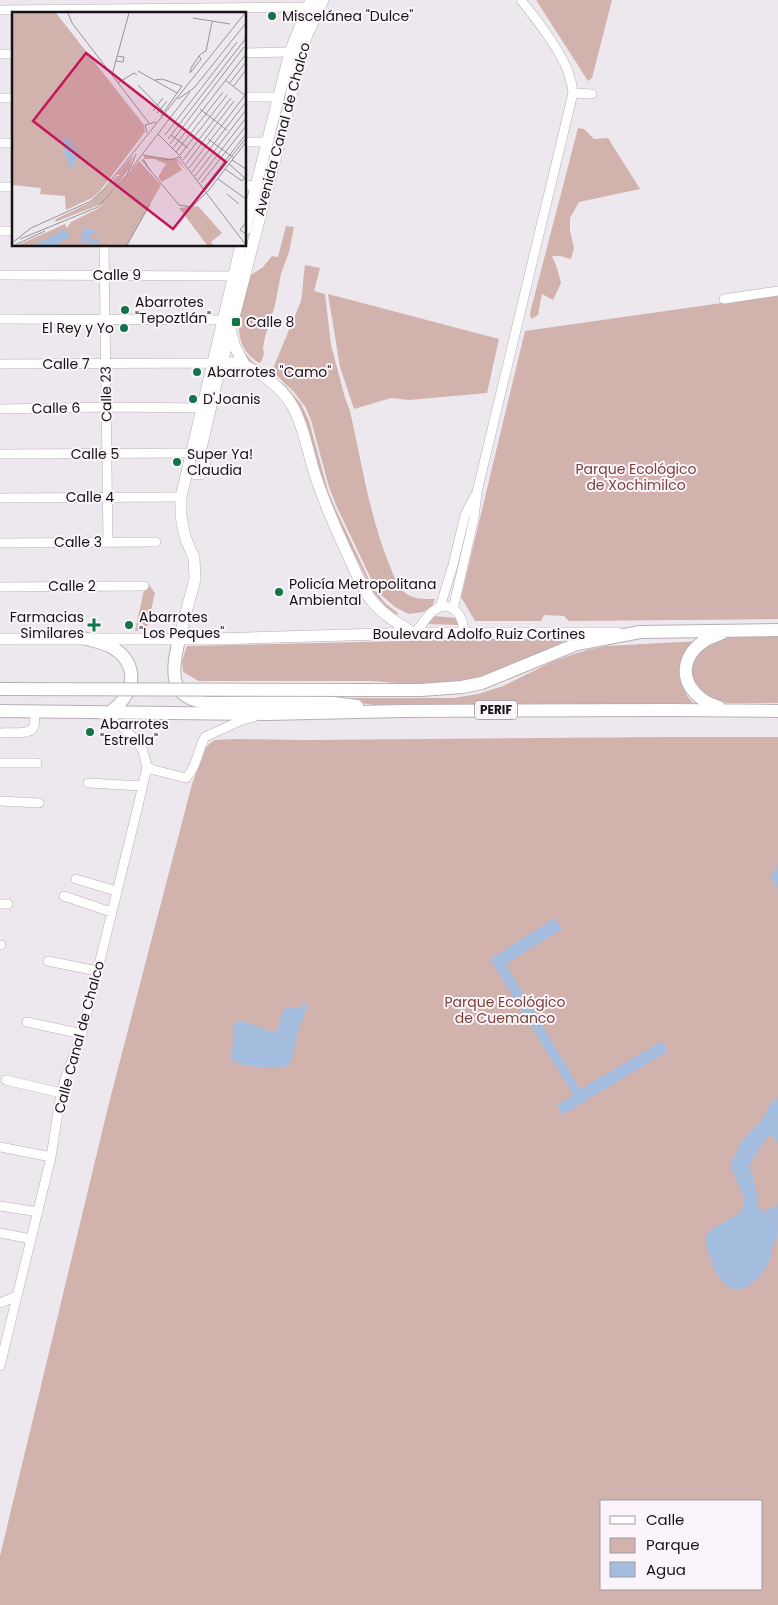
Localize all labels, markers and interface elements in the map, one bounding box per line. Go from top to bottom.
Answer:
place label: Miscelánea "Dulce" [282,6,413,26]
marker: Miscelánea "Dulce" [266,10,278,22]
inset map [12,12,246,246]
street label: Avenida Canal de Chalco [249,40,315,218]
street label: Calle 9 [93,265,141,285]
place label: Abarrotes "Tepoztlán" [135,292,211,328]
marker: Abarrotes "Tepoztlán" [119,304,131,316]
place label: Calle 8 [246,312,295,332]
marker: Calle 8 [230,316,242,328]
place label: El Rey y Yo [42,318,114,338]
marker: El Rey y Yo [118,322,130,334]
street label: Calle 7 [42,354,90,374]
place label: Abarrotes "Camo" [207,362,331,382]
street label: Calle 23 [96,366,116,422]
marker: Abarrotes "Camo" [191,366,203,378]
place label: D'Joanis [203,389,261,409]
marker: D'Joanis [187,393,199,405]
street label: Calle 6 [32,398,81,418]
street label: Calle 5 [71,444,119,464]
place label: Super Ya! Claudia [187,444,253,480]
marker: Super Ya! Claudia [171,456,183,468]
park label: Parque Ecológico de Xochimilco [575,459,697,495]
street label: Calle 4 [66,487,114,507]
street label: Calle 3 [54,532,102,552]
place label: Policía Metropolitana Ambiental [289,574,436,610]
street label: Calle 2 [48,576,96,596]
marker: Policía Metropolitana Ambiental [273,586,285,598]
place label: Farmacias Similares [10,607,84,643]
place label: Abarrotes "Los Peques" [139,607,224,643]
marker: Farmacias Similares [88,619,100,631]
marker: Abarrotes "Los Peques" [123,619,135,631]
street label: Boulevard Adolfo Ruiz Cortines [373,624,585,644]
road number: PERIF [475,700,517,720]
place label: Abarrotes "Estrella" [100,714,169,750]
marker: Abarrotes "Estrella" [84,726,96,738]
street label: Calle Canal de Chalco [49,958,109,1116]
park label: Parque Ecológico de Cuemanco [444,992,566,1028]
legend [600,1500,763,1590]
text: Calle [646,1509,684,1530]
text: Parque [646,1534,699,1555]
text: Agua [646,1559,686,1580]

